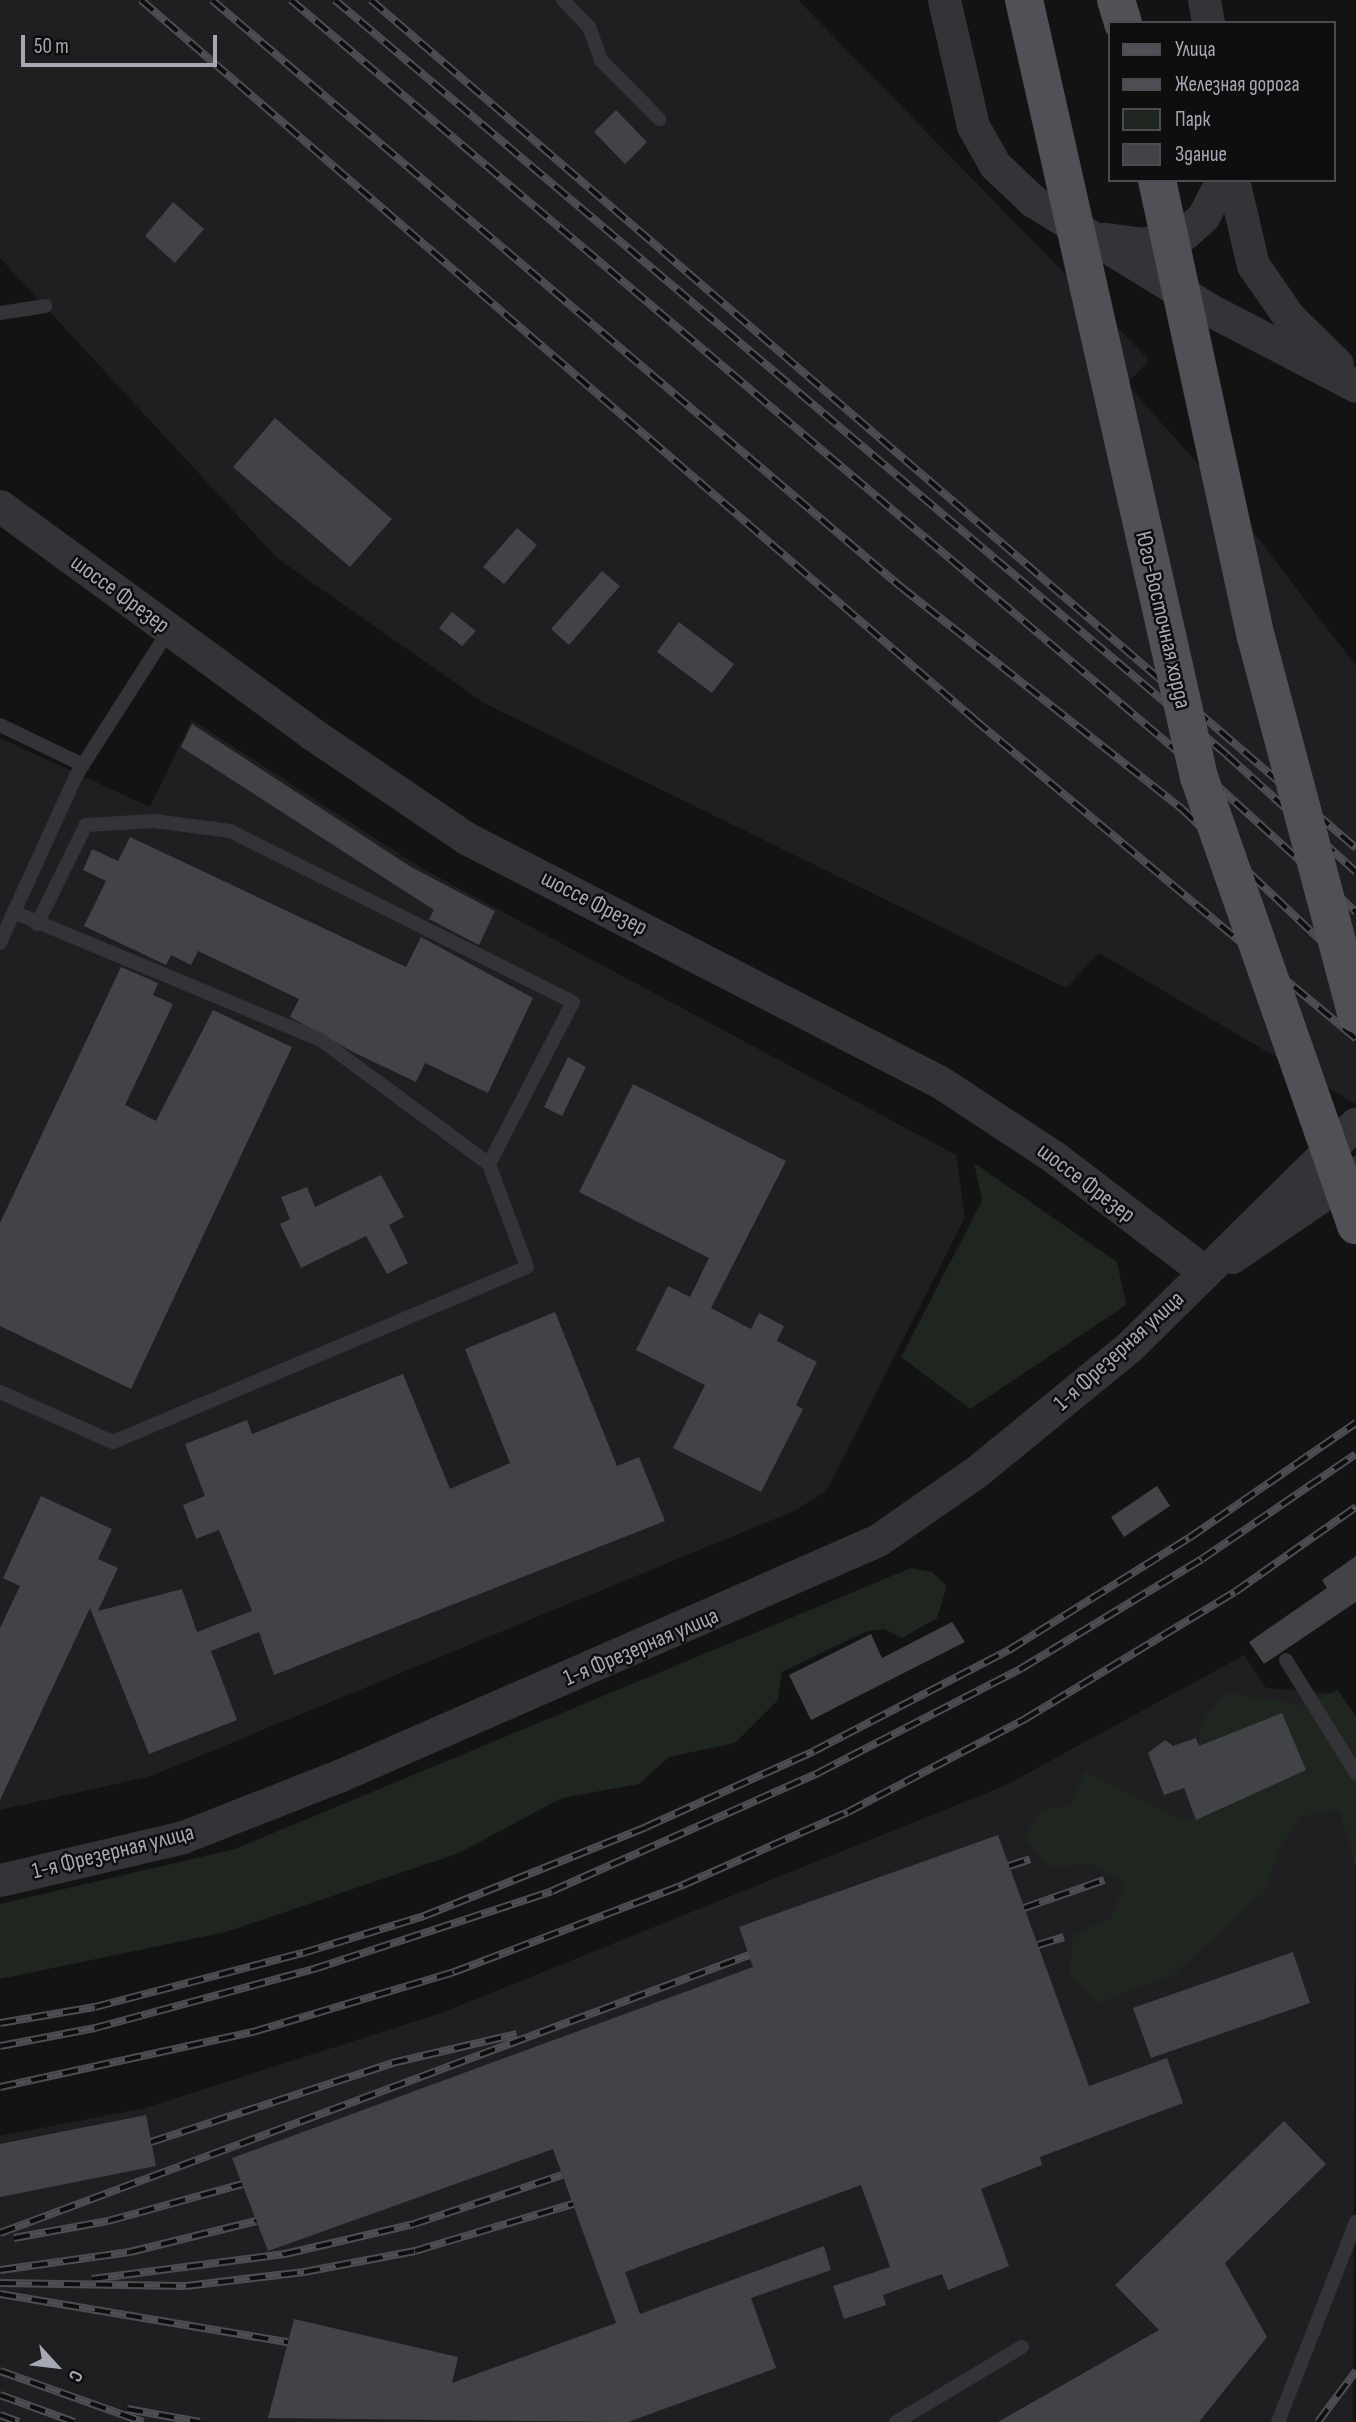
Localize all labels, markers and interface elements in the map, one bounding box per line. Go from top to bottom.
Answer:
scale bar [24,21,220,65]
legend [1108,21,1335,182]
text: 50 m [34,34,69,59]
text: Улица [1175,37,1216,62]
text: Железная дорога [1175,72,1300,97]
text: Парк [1175,107,1210,132]
text: Здание [1175,142,1227,167]
street label: Юго-Восточная хорда [1129,529,1197,711]
street label: шоссе Фрезер [65,549,175,639]
street label: шоссе Фрезер [536,864,652,942]
street label: шоссе Фрезер [1032,1137,1140,1229]
street label: 1-я Фрезерная улица [1048,1285,1190,1417]
street label: 1-я Фрезерная улица [559,1602,723,1692]
street label: 1-я Фрезерная улица [29,1819,197,1885]
north arrow [21,2331,91,2401]
text: С [63,2366,88,2385]

